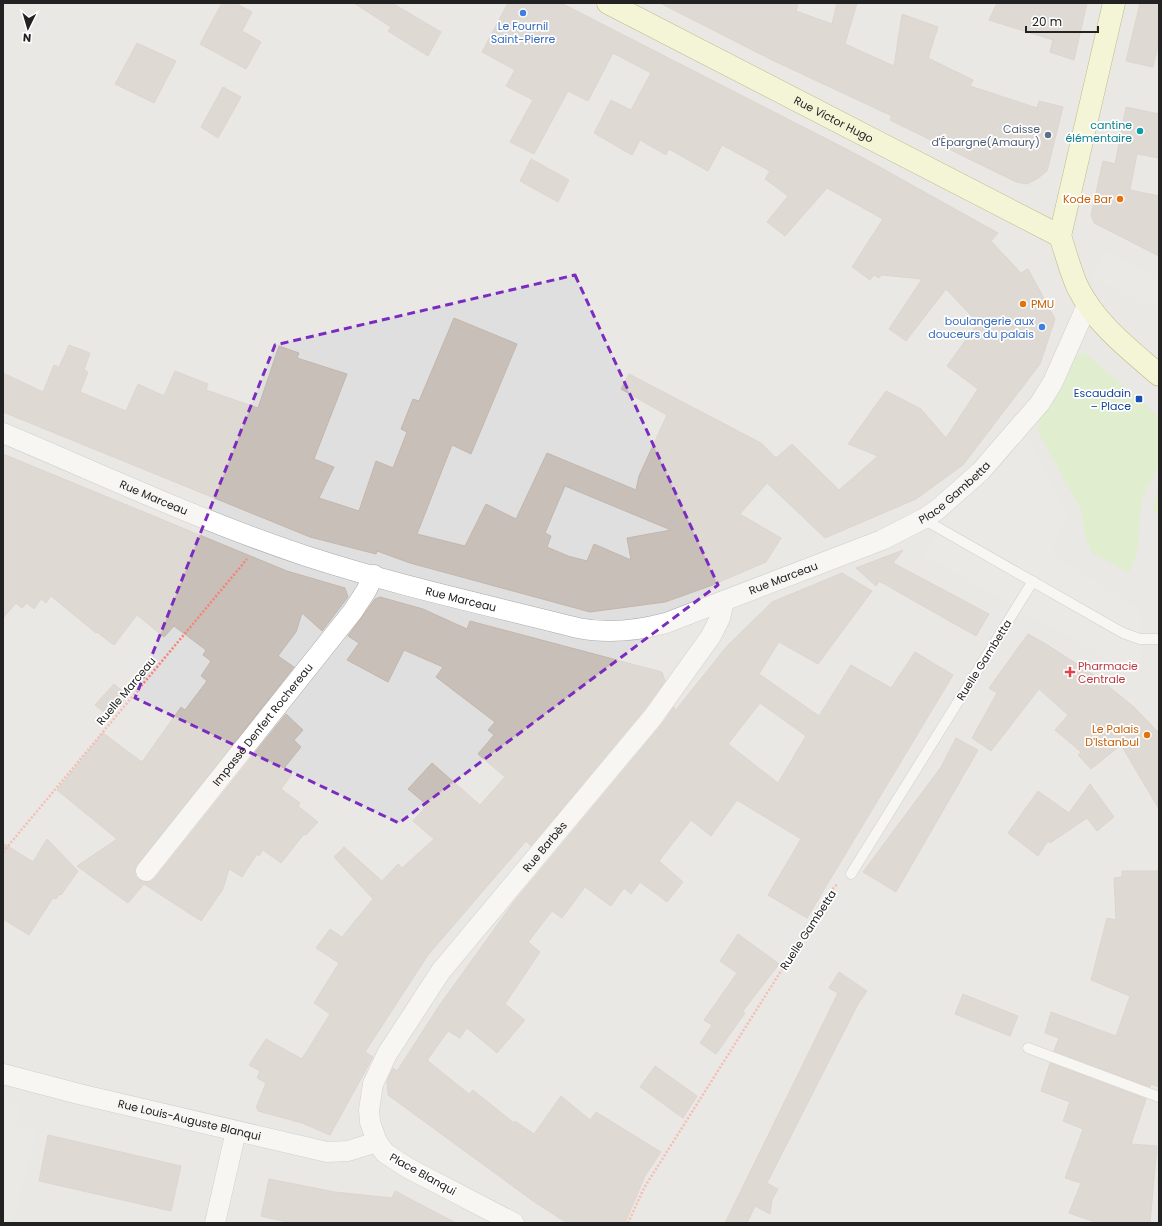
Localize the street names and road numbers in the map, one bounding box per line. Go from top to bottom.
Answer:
street label: Rue Victor Hugo [791,92,876,147]
street label: Place Gambetta [916,458,994,528]
street label: Rue Marceau [117,476,190,519]
street label: Rue Marceau [746,557,820,598]
street label: Rue Marceau [424,583,498,616]
street label: Ruelle Gambetta [953,616,1015,704]
street label: Ruelle Marceau [93,653,159,729]
street label: Impasse Denfert Rochereau [209,660,316,790]
street label: Rue Barbès [519,818,571,876]
street label: Ruelle Gambetta [776,887,840,973]
street label: Rue Louis-Auguste Blanqui [116,1095,263,1144]
street label: Place Blanqui [387,1149,460,1199]

